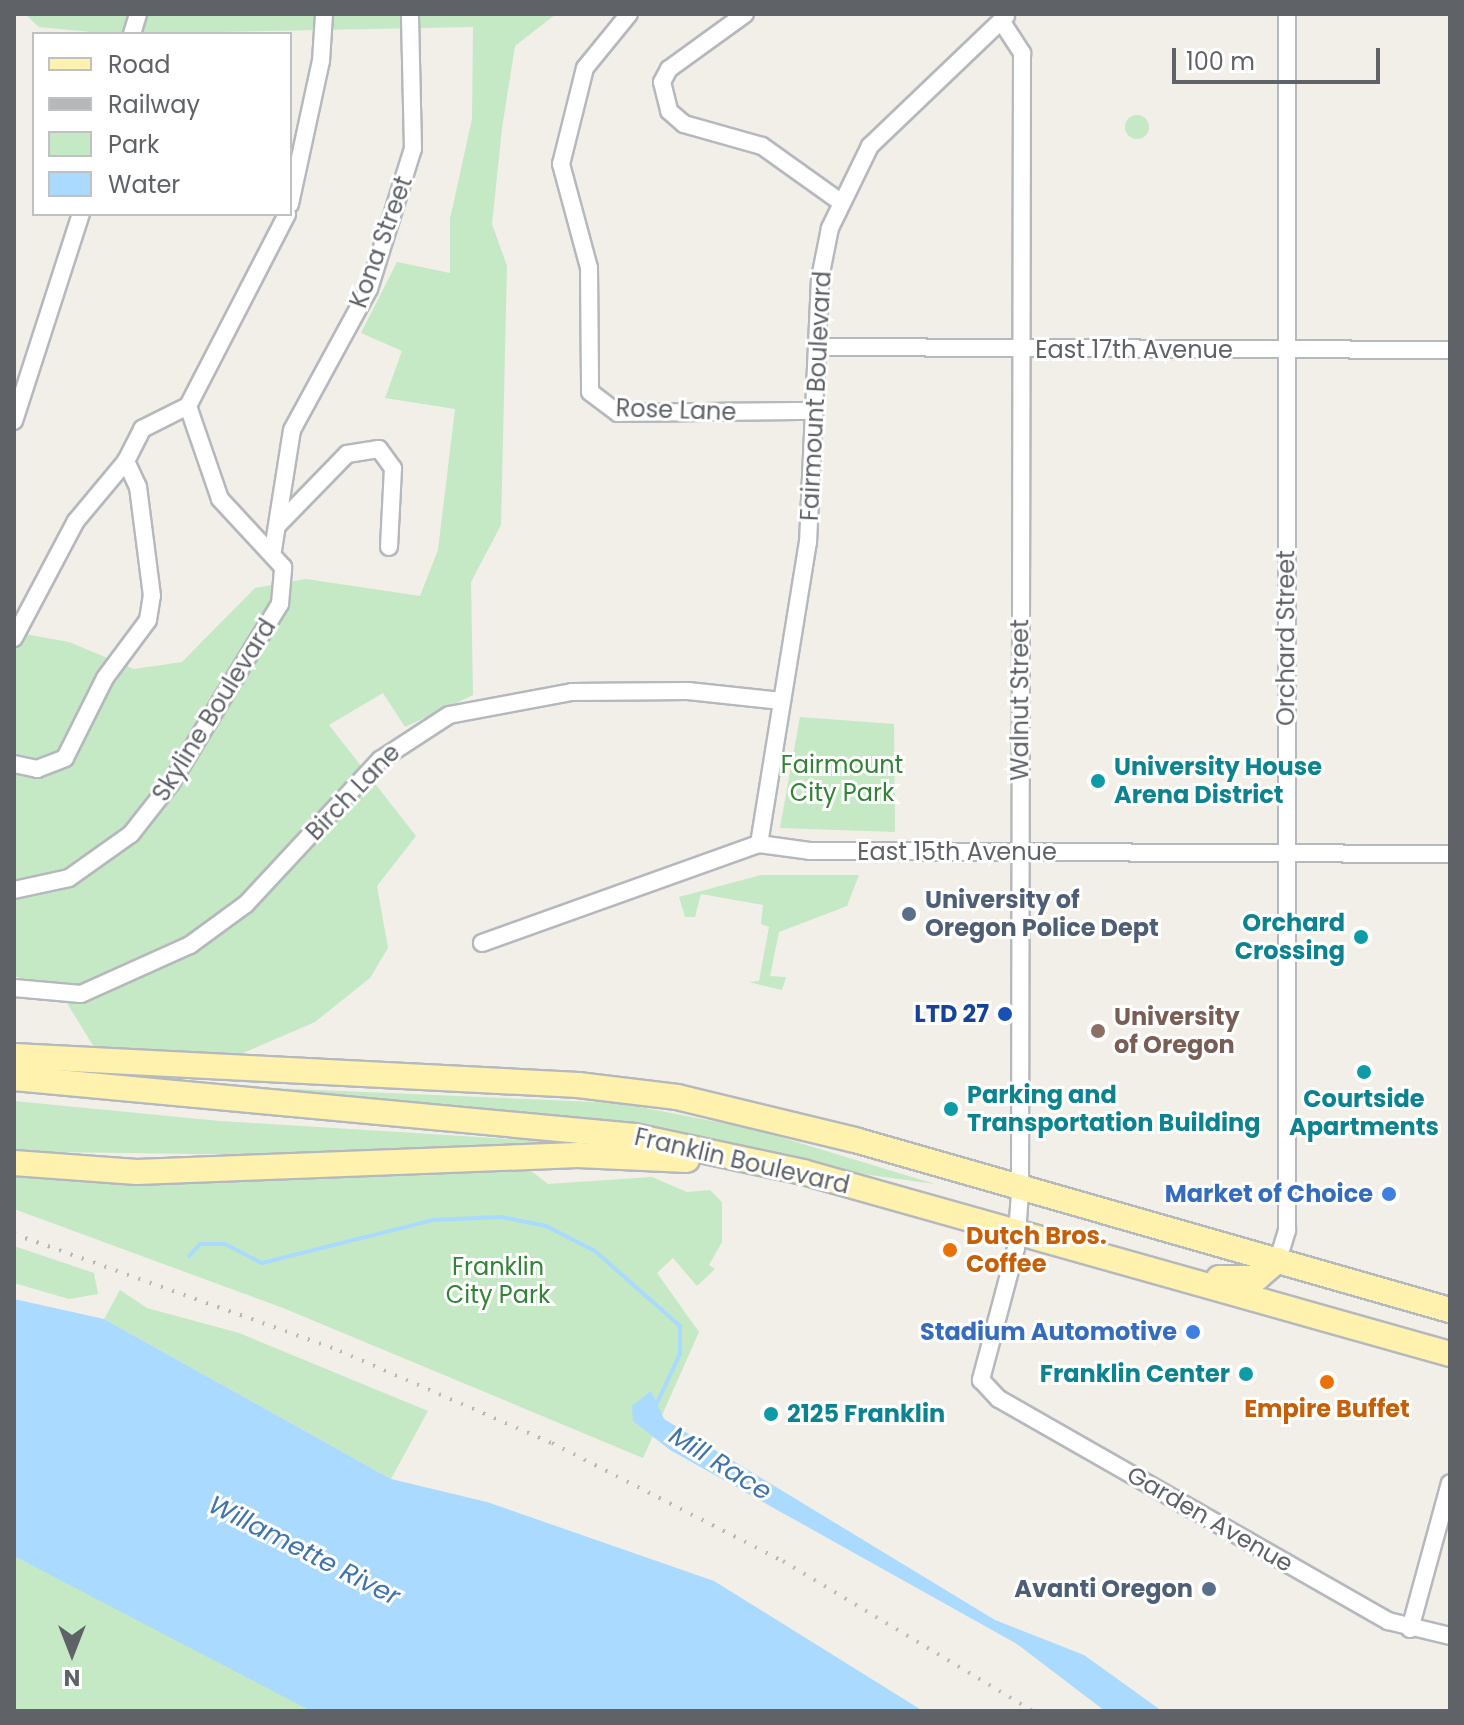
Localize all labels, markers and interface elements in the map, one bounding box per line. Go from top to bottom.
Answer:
legend [32,32,292,216]
scale bar [1176,32,1384,82]
text: 100 m [1186,45,1255,78]
text: Road [108,48,170,81]
text: Railway [108,88,200,121]
text: Park [108,128,159,161]
text: Water [108,168,180,201]
street label: Kona Street [344,172,418,312]
street label: Fairmount Boulevard [795,270,837,522]
street label: East 17th Avenue [1035,336,1233,364]
street label: Rose Lane [615,394,737,426]
street label: Orchard Street [1272,550,1300,726]
street label: Skyline Boulevard [146,614,282,806]
street label: Walnut Street [1006,619,1034,781]
street label: Birch Lane [300,738,406,846]
park label: Fairmount City Park [781,751,903,807]
place label: University House Arena District [1114,753,1322,809]
marker: University House Arena District [1089,772,1107,790]
street label: East 15th Avenue [857,838,1057,866]
place label: University of Oregon Police Dept [925,886,1159,942]
marker: University of Oregon Police Dept [900,905,918,923]
place label: Orchard Crossing [1235,909,1345,965]
marker: Orchard Crossing [1352,928,1370,946]
place label: LTD 27 [914,1000,989,1028]
place label: University of Oregon [1114,1003,1240,1059]
marker: LTD 27 [996,1005,1014,1023]
marker: University of Oregon [1089,1022,1107,1040]
marker: Courtside Apartments [1355,1063,1373,1081]
place label: Parking and Transportation Building [967,1081,1261,1137]
place label: Courtside Apartments [1289,1085,1439,1141]
marker: Parking and Transportation Building [942,1100,960,1118]
street label: Franklin Boulevard [632,1122,852,1200]
place label: Market of Choice [1165,1180,1373,1208]
marker: Market of Choice [1380,1185,1398,1203]
place label: Dutch Bros. Coffee [966,1222,1107,1278]
marker: Dutch Bros. Coffee [941,1241,959,1259]
park label: Franklin City Park [446,1253,550,1309]
place label: Stadium Automotive [920,1318,1177,1346]
marker: Stadium Automotive [1184,1323,1202,1341]
place label: Franklin Center [1040,1360,1230,1388]
marker: Franklin Center [1237,1365,1255,1383]
marker: Empire Buffet [1318,1373,1336,1391]
place label: Empire Buffet [1244,1395,1410,1423]
place label: 2125 Franklin [787,1400,945,1428]
marker: 2125 Franklin [762,1405,780,1423]
water label: Mill Race [663,1420,777,1508]
street label: Garden Avenue [1122,1460,1298,1578]
water label: Willamette River [203,1489,405,1613]
place label: Avanti Oregon [1014,1575,1193,1603]
marker: Avanti Oregon [1200,1580,1218,1598]
north arrow [32,1613,112,1693]
text: N [64,1662,80,1693]

